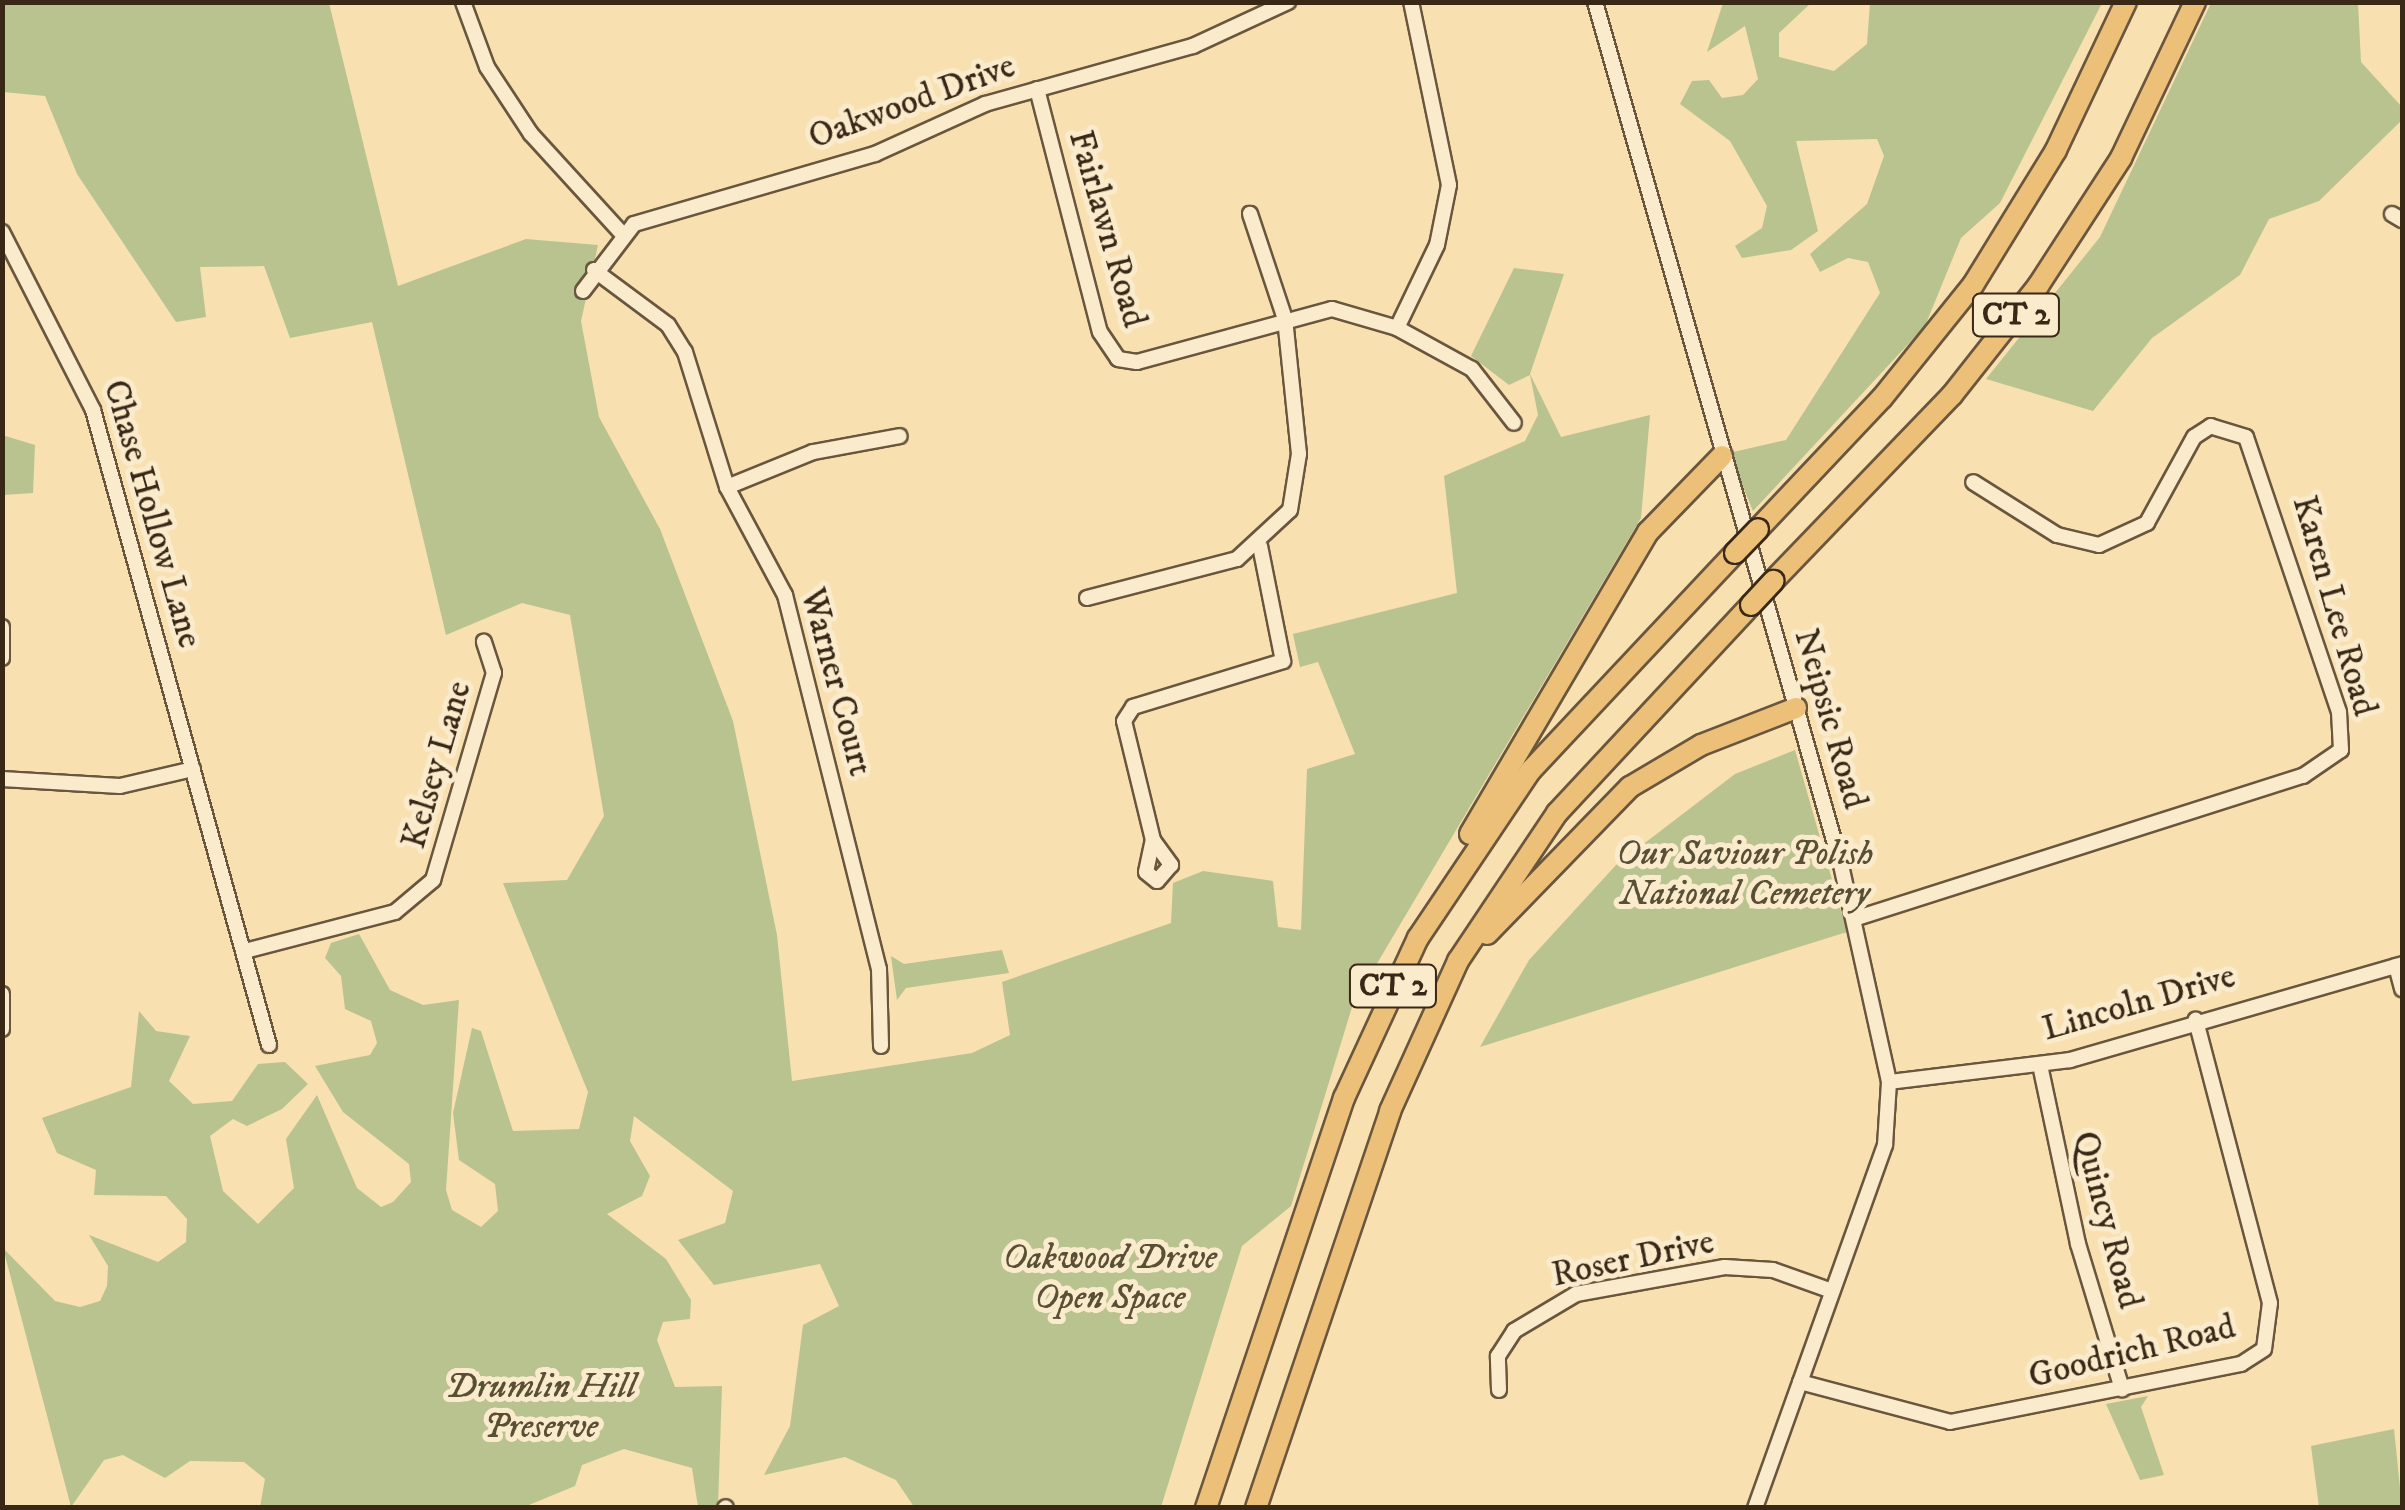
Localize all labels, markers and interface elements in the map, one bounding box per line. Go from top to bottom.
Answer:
street label: Oakwood Drive [803,45,1021,159]
street label: Fairlawn Road [1059,126,1155,332]
road number: CT 2 [1971,288,2061,342]
street label: Chase Hollow Lane [94,375,210,653]
street label: Karen Lee Road [2283,491,2385,721]
street label: Warner Court [791,584,881,780]
street label: Neipsic Road [1784,624,1876,814]
street label: Kelsey Lane [393,676,481,854]
park label: Our Saviour Polish National Cemetery [1617,833,1873,915]
street label: Lincoln Drive [2038,955,2240,1051]
road number: CT 2 [1348,959,1438,1013]
street label: Quincy Road [2063,1127,2151,1313]
street label: Roser Drive [1548,1221,1718,1297]
park label: Oakwood Drive Open Space [1003,1237,1217,1319]
street label: Goodrich Road [2024,1306,2240,1398]
park label: Drumlin Hill Preserve [446,1366,636,1448]

